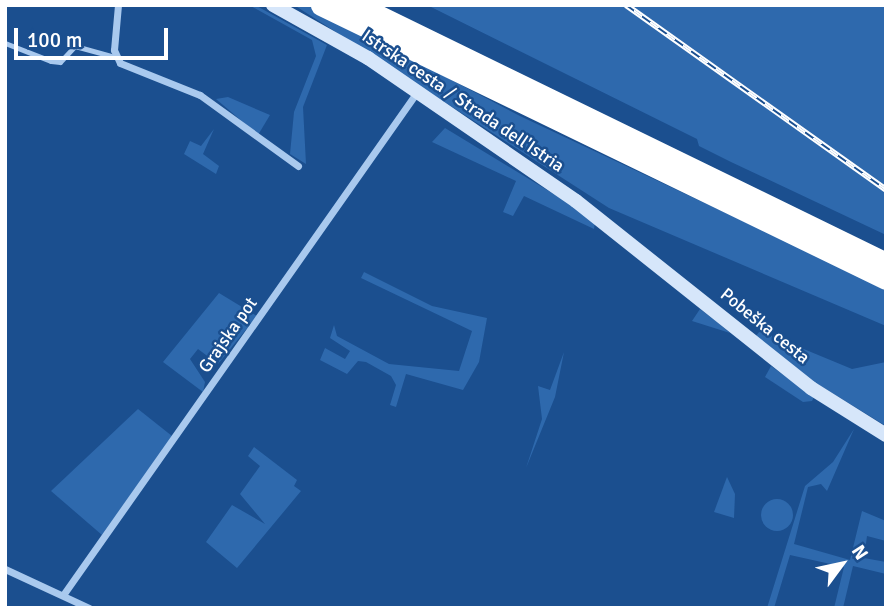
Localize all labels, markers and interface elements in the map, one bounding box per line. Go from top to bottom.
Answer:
scale bar [18,14,172,58]
street label: Istrska cesta / Strada dell'Istria [358,25,568,177]
text: 100 m [27,27,82,53]
street label: Pobeška cesta [716,284,814,368]
street label: Grajska pot [194,293,262,377]
north arrow [807,529,877,599]
text: N [846,540,873,565]

